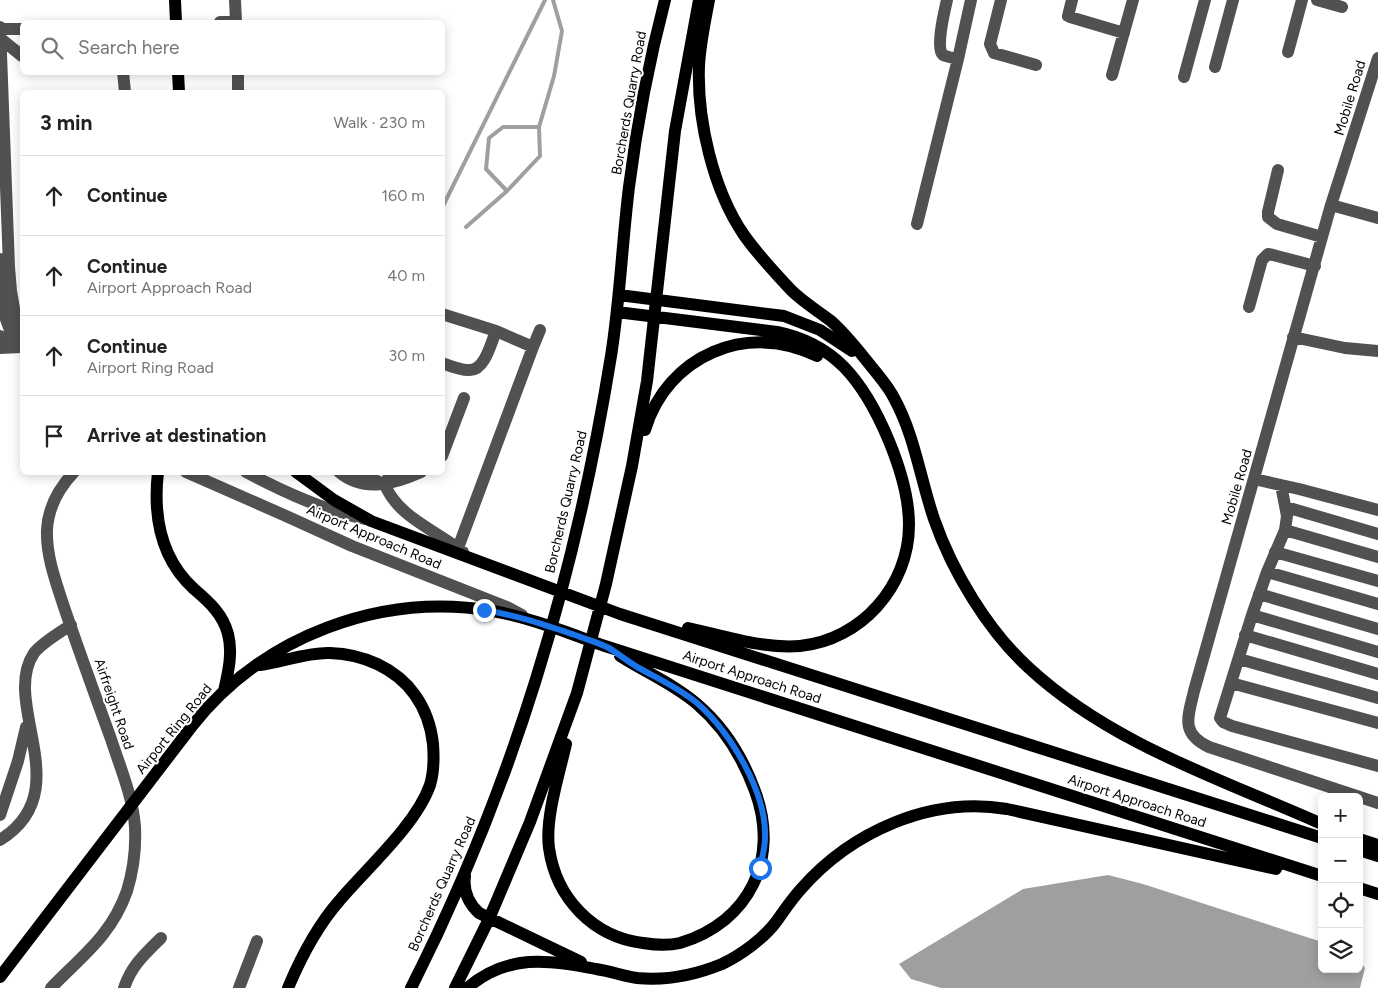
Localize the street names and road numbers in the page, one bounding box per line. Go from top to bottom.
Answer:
street label: Borcherds Quarry Road [608,30,650,176]
street label: Mobile Road [1330,58,1370,138]
street label: Borcherds Quarry Road [541,429,591,575]
street label: Mobile Road [1218,447,1256,527]
street label: Airport Approach Road [304,501,444,573]
street label: Airport Approach Road [681,647,823,707]
street label: Airfreight Road [90,656,138,752]
street label: Airport Ring Road [132,680,216,778]
street label: Airport Approach Road [1066,771,1208,831]
street label: Borcherds Quarry Road [405,814,479,954]

